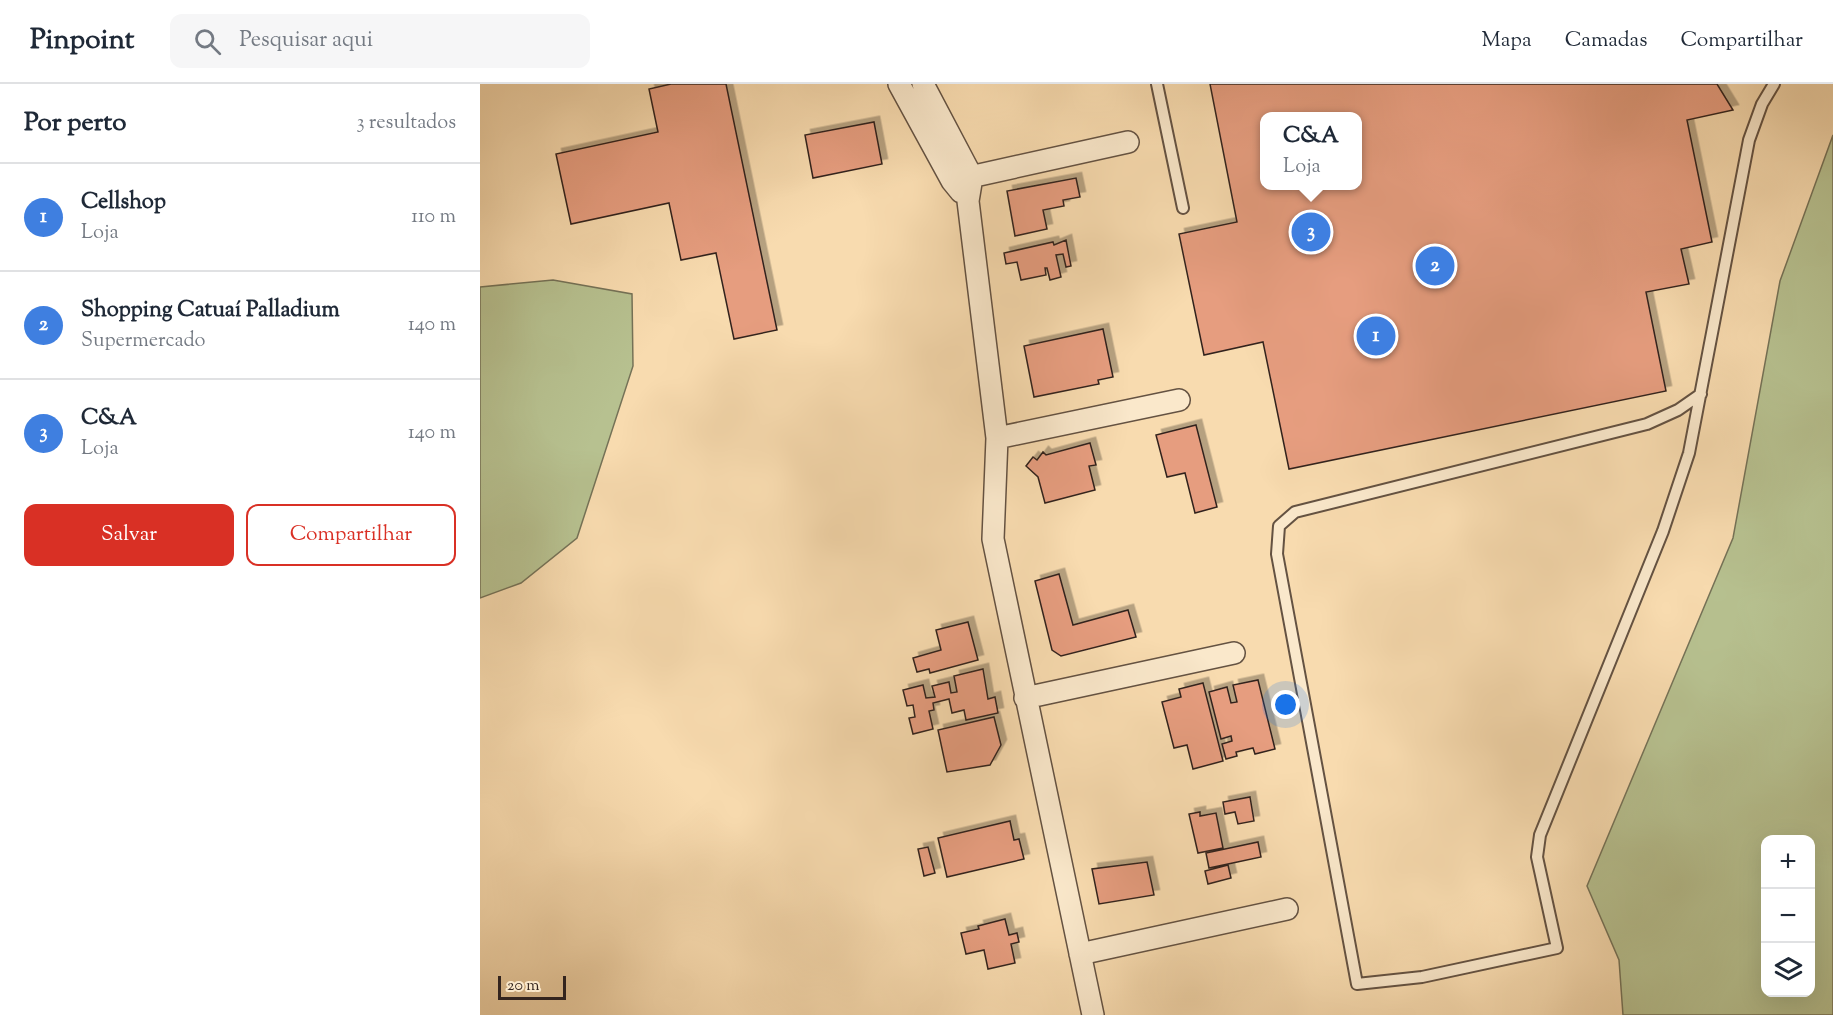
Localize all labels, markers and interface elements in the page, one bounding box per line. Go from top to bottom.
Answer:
search box [170,14,590,68]
text: Pinpoint [30,21,134,61]
icon: search [191,25,224,58]
text: Pesquisar aqui [239,25,373,57]
text: Mapa [1482,26,1532,56]
text: Camadas [1565,26,1648,56]
text: Compartilhar [1681,26,1803,56]
text: Por perto [24,105,126,142]
text: 3 resultados [356,109,456,138]
popup [1260,112,1362,190]
text: C&A [1283,121,1339,153]
text: Loja [1283,153,1321,182]
text: Cellshop [81,187,166,219]
text: 1 [40,203,47,232]
text: 110 m [411,203,456,232]
pin: 3 [1292,210,1330,254]
text: Loja [81,219,119,248]
pin: 2 [1416,244,1454,288]
text: Shopping Catuaí Palladium [81,295,340,327]
text: 2 [39,311,48,340]
text: 140 m [408,311,456,340]
pin: 1 [1356,314,1396,358]
text: Supermercado [81,327,206,356]
text: C&A [81,403,137,435]
text: 3 [39,419,48,448]
text: 140 m [408,419,456,448]
text: Loja [81,435,119,464]
button: Salvar [24,504,234,566]
button: Compartilhar [246,504,456,566]
your location [1271,690,1300,719]
map controls [1761,835,1815,997]
button: + [1761,835,1815,889]
button: − [1761,889,1815,943]
button: layers [1761,943,1815,997]
scale bar [498,973,566,1000]
text: 20 m [507,975,540,998]

